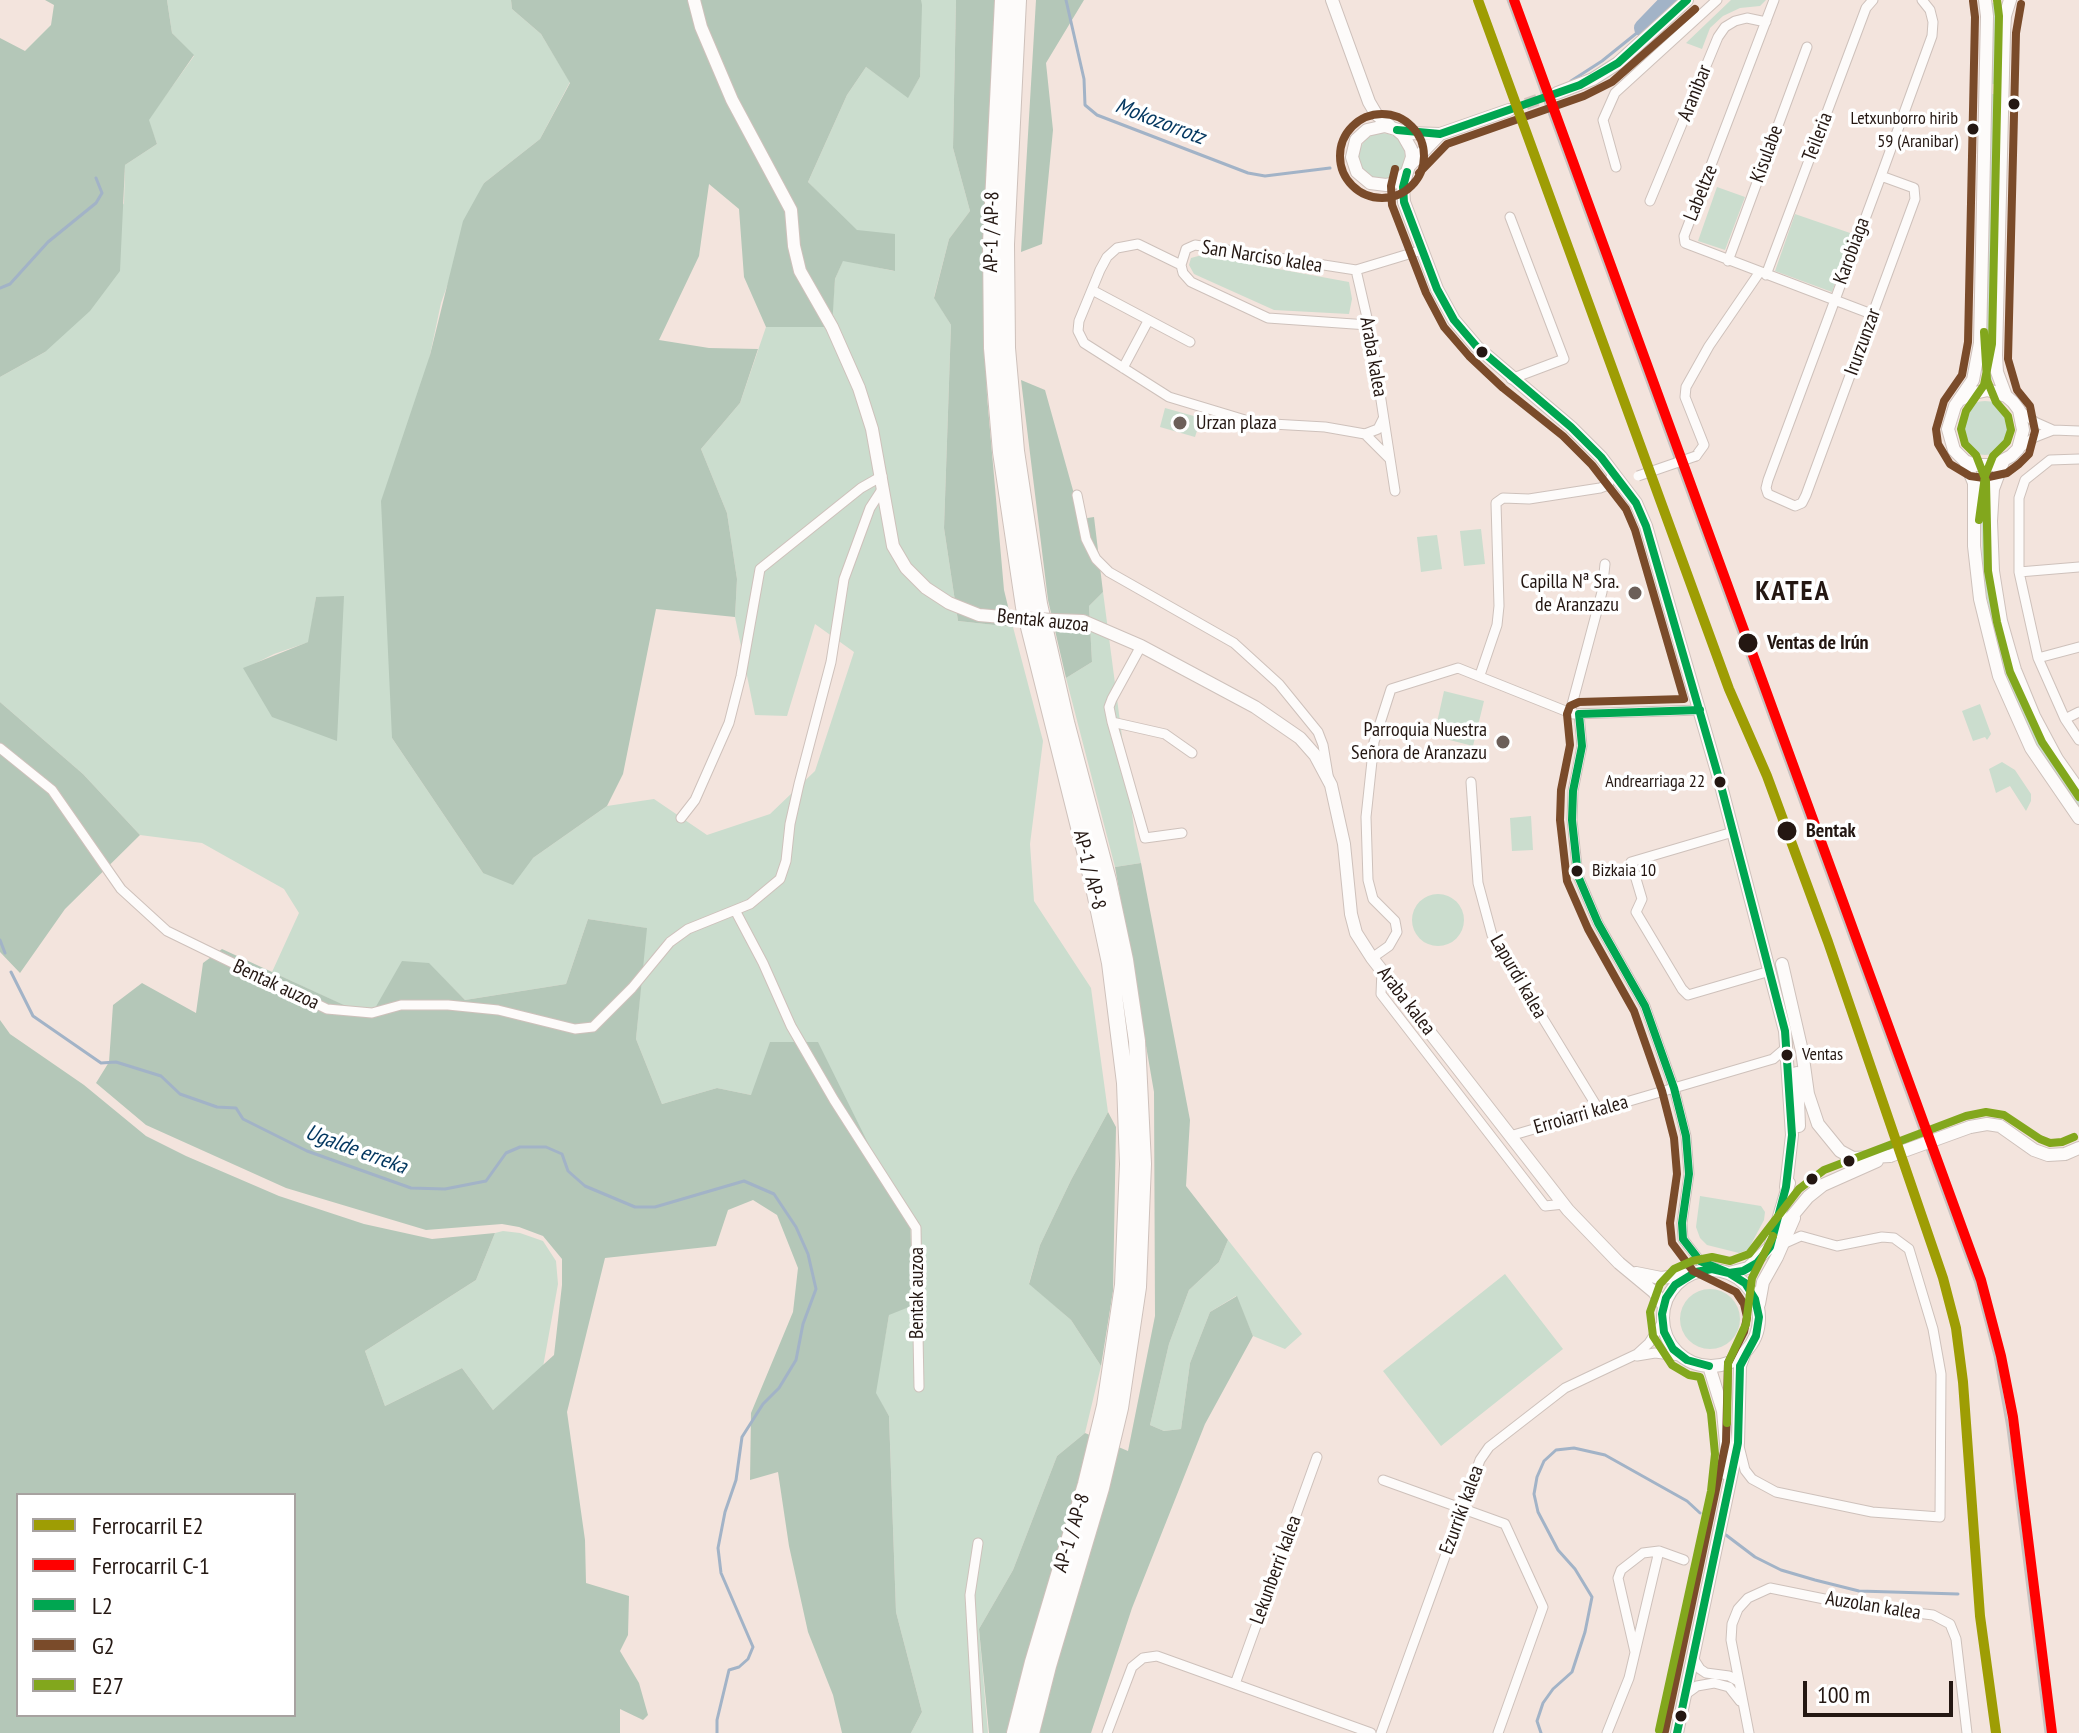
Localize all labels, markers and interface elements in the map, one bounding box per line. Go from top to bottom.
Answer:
street label: Aranibar [1673,62,1717,124]
water label: Mokozorrotz [1112,93,1208,151]
unlabelled marker [2006,96,2022,112]
place label: Letxunborro hirib 59 (Aranibar) [1851,108,1958,150]
street label: Teileria [1798,109,1838,165]
marker: Letxunborro hirib 59 (Aranibar) [1965,121,1981,137]
street label: Kisulabe [1746,122,1788,186]
street label: Labeltze [1679,161,1723,225]
street label: AP-1 / AP-8 [979,191,1005,273]
street label: Karobiaga [1829,214,1875,288]
street label: San Narciso kalea [1200,236,1324,278]
street label: Irurzunzar [1840,305,1886,379]
street label: Araba kalea [1354,315,1392,399]
unlabelled marker [1474,344,1490,360]
place label: Urzan plaza [1196,411,1277,435]
marker: Urzan plaza [1171,414,1189,432]
place label: Capilla Nª Sra. de Aranzazu [1521,570,1619,617]
district label: KATEA [1755,575,1831,609]
marker: Capilla Nª Sra. de Aranzazu [1626,584,1644,602]
street label: Bentak auzoa [996,604,1090,638]
marker: Ventas de Irún [1736,631,1760,655]
place label: Ventas de Irún [1767,631,1869,655]
place label: Parroquia Nuestra Señora de Aranzazu [1351,718,1487,765]
marker: Parroquia Nuestra Señora de Aranzazu [1494,733,1512,751]
place label: Andrearriaga 22 [1605,771,1705,793]
marker: Andrearriaga 22 [1712,774,1728,790]
marker: Bentak [1775,819,1799,843]
place label: Bentak [1806,819,1856,843]
street label: AP-1 / AP-8 [1068,828,1110,912]
place label: Bizkaia 10 [1592,860,1656,882]
marker: Bizkaia 10 [1569,863,1585,879]
street label: Lapurdi kalea [1484,931,1552,1023]
street label: Bentak auzoa [229,955,323,1015]
street label: Araba kalea [1372,962,1440,1040]
place label: Ventas [1802,1044,1843,1066]
marker: Ventas [1779,1047,1795,1063]
street label: Erroiarri kalea [1531,1090,1631,1140]
water label: Ugalde erreka [302,1120,410,1180]
unlabelled marker [1841,1153,1857,1169]
unlabelled marker [1804,1171,1820,1187]
street label: Bentak auzoa [905,1247,929,1339]
street label: Ezurriki kalea [1435,1462,1489,1558]
street label: AP-1 / AP-8 [1049,1491,1095,1575]
legend [16,1493,296,1717]
text: Ferrocarril E2 [92,1510,204,1541]
street label: Lekunberri kalea [1245,1512,1307,1628]
text: Ferrocarril C-1 [92,1550,210,1581]
street label: Auzolan kalea [1824,1587,1922,1625]
text: L2 [92,1590,113,1621]
text: G2 [92,1630,115,1661]
scale bar [1807,1665,1957,1715]
text: E27 [92,1670,124,1701]
text: 100 m [1817,1679,1870,1710]
unlabelled marker [1673,1708,1689,1724]

